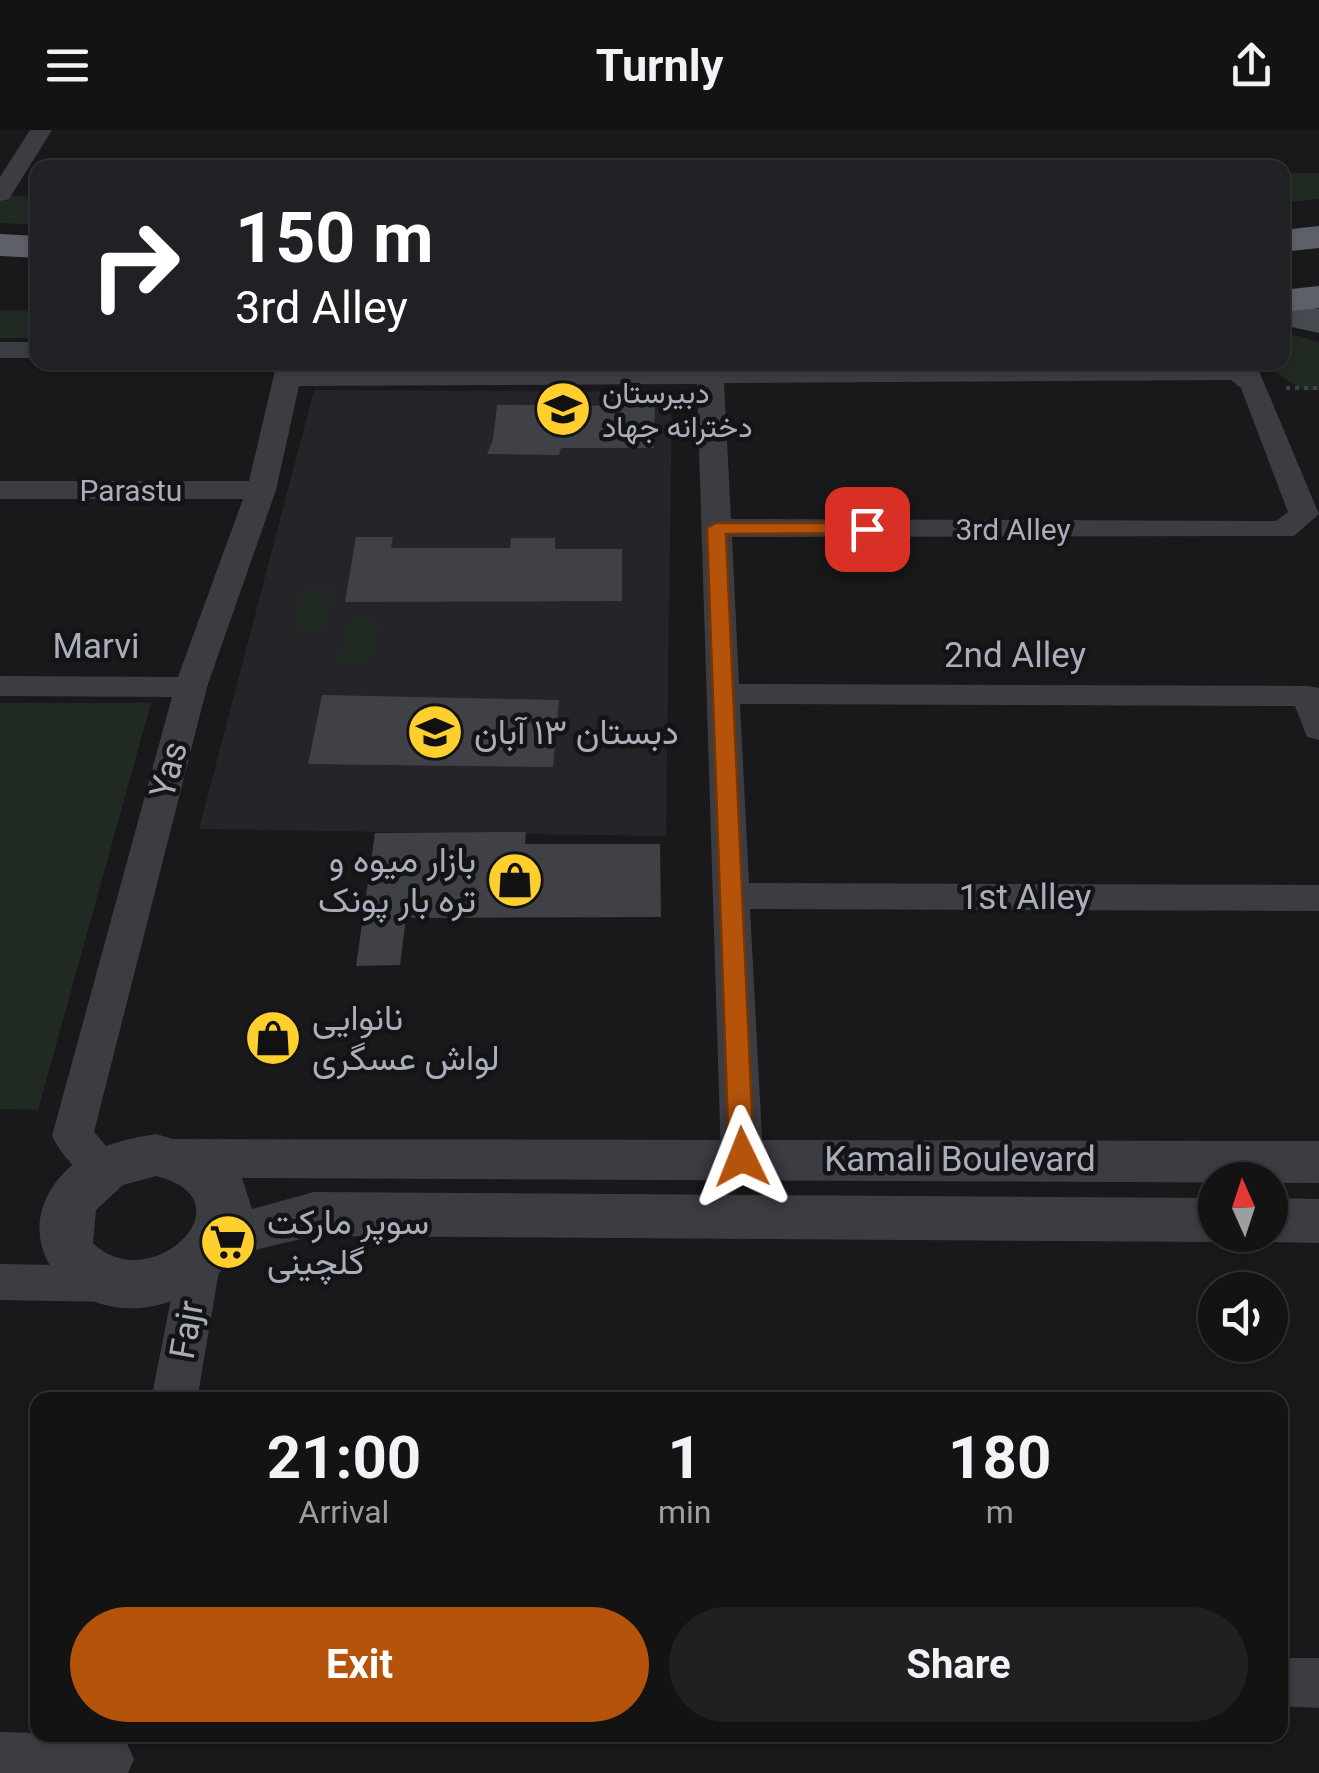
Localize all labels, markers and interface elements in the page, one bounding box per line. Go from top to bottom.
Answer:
icon: menu [40,38,95,93]
icon: share [1224,38,1279,93]
text: Turnly [596,39,723,92]
text: 150 m [235,197,434,279]
icon: right [70,200,200,330]
text: 3rd Alley [235,281,408,334]
place label: دبیرستان دخترانه جهاد [602,375,753,445]
school or university icon: دبیرستان دخترانه جهاد [533,379,593,439]
street label: Parastu [80,473,182,508]
pin [825,487,910,572]
icon: arrive [840,502,895,557]
street label: 3rd Alley [955,512,1071,547]
street label: Marvi [52,626,140,667]
street label: 2nd Alley [944,635,1087,676]
school or university icon: دبستان ۱۳ آبان [405,702,465,762]
place label: دبستان ۱۳ آبان [474,712,679,753]
street label: Yas [142,737,196,803]
place label: بازار ميوه و تره بار پونک [318,840,476,924]
shop icon: بازار ميوه و تره بار پونک [485,850,545,910]
street label: 1st Alley [959,877,1092,918]
place label: نانوایی لواش عسگری [312,998,500,1080]
shop icon: نانوایی لواش عسگری [243,1008,303,1068]
position arrow [690,1105,794,1209]
street label: Kamali Boulevard [824,1139,1096,1180]
north arrow [1198,1162,1288,1252]
map controls [1198,1162,1288,1362]
place label: سوپر مارکت گلچینی [267,1202,429,1286]
supermarket icon: سوپر مارکت گلچینی [198,1212,258,1272]
button: sound [1198,1272,1288,1362]
street label: Fajr [162,1298,212,1362]
text: 21:00 [267,1422,421,1493]
text: 1 [667,1422,702,1493]
text: 180 [948,1422,1051,1493]
text: Arrival [299,1493,389,1531]
text: min [658,1493,711,1531]
text: m [986,1493,1014,1531]
button: Exit [70,1607,649,1722]
button: Share [669,1607,1248,1722]

